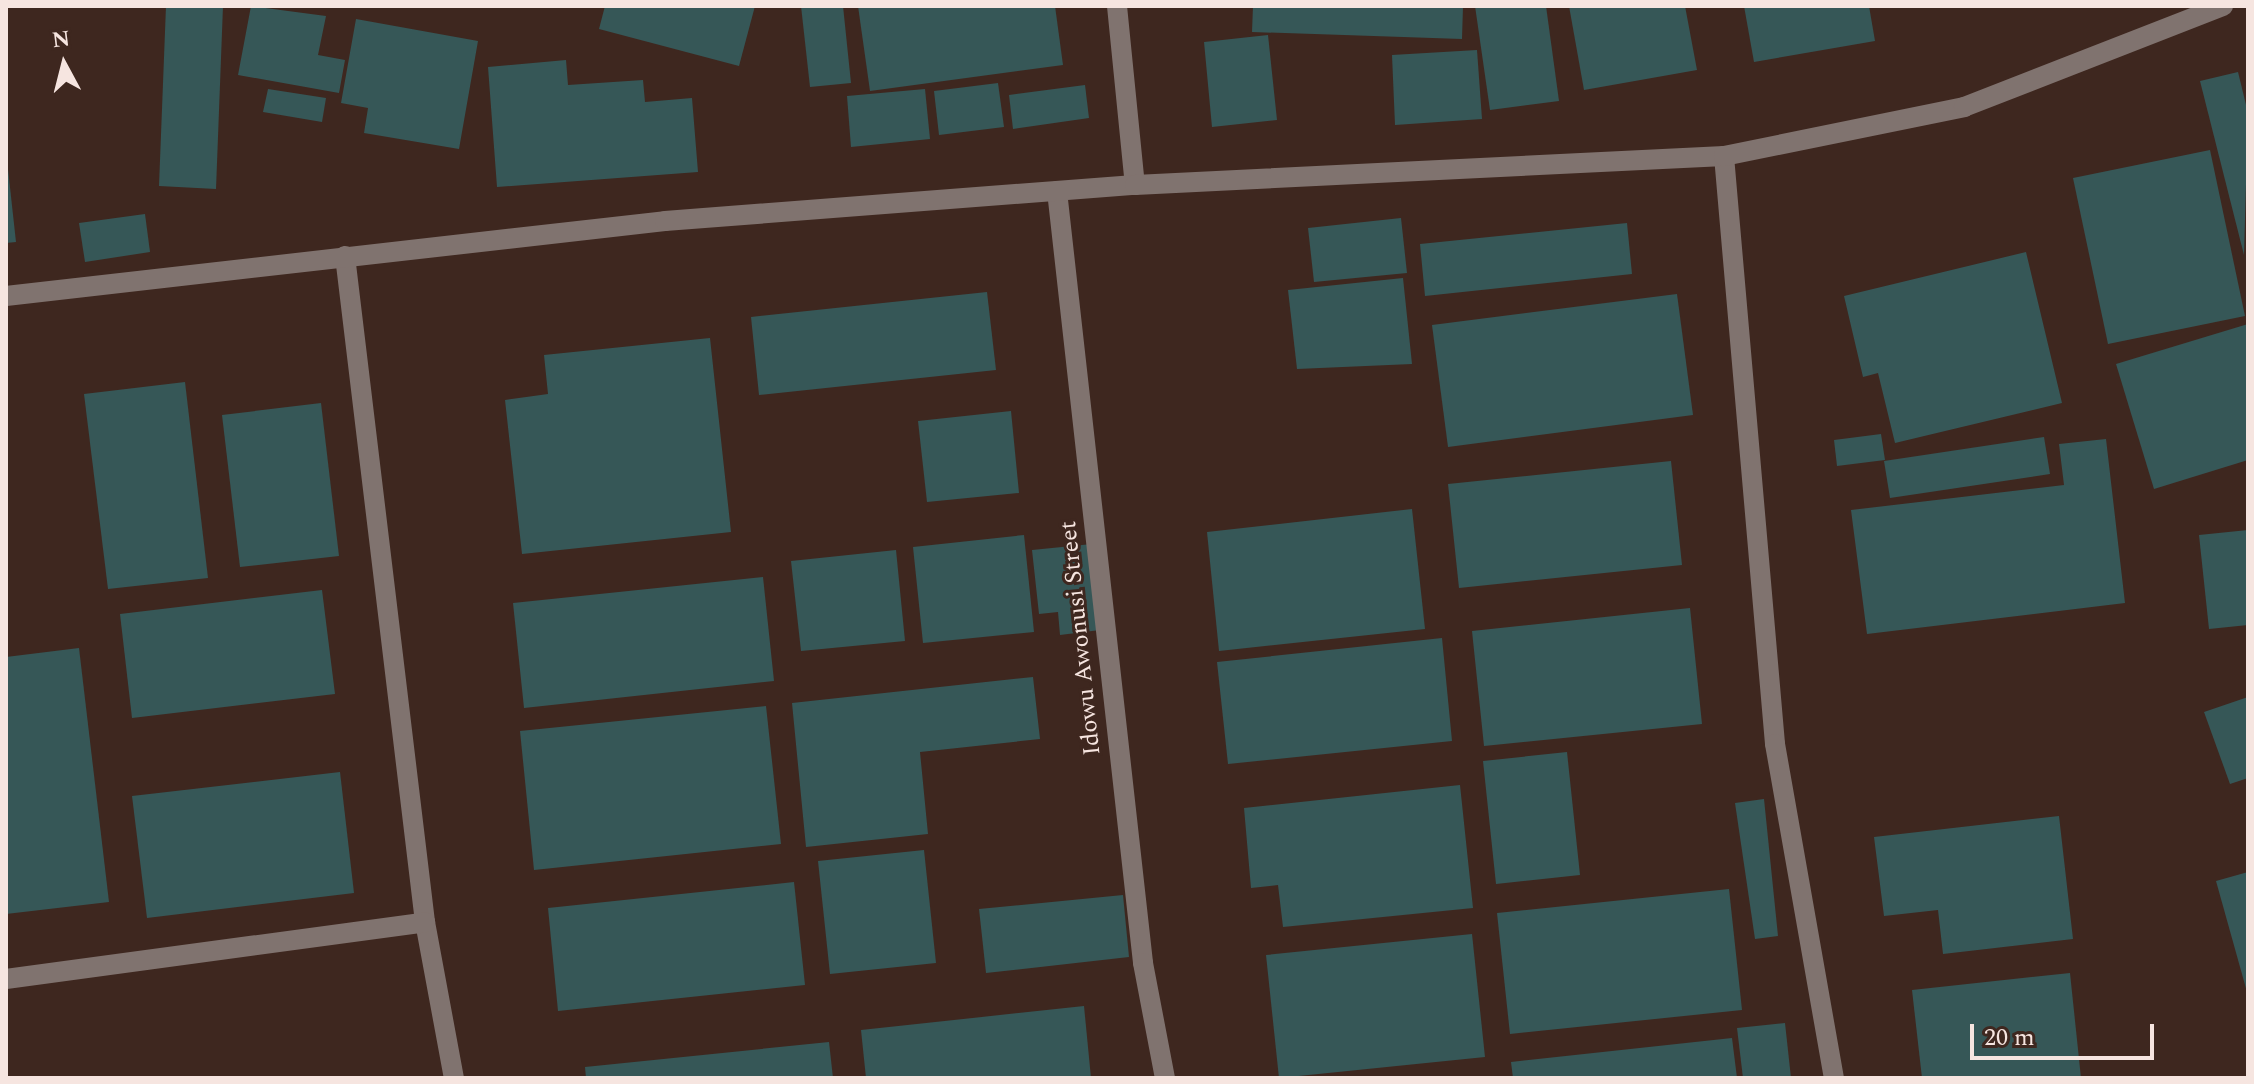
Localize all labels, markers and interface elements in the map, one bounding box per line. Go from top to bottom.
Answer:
text: N [50,22,72,57]
north arrow [24,24,104,104]
street label: Idowu Awonusi Street [1054,519,1108,757]
scale bar [1974,1008,2158,1058]
text: 20 m [1984,1020,2035,1056]

